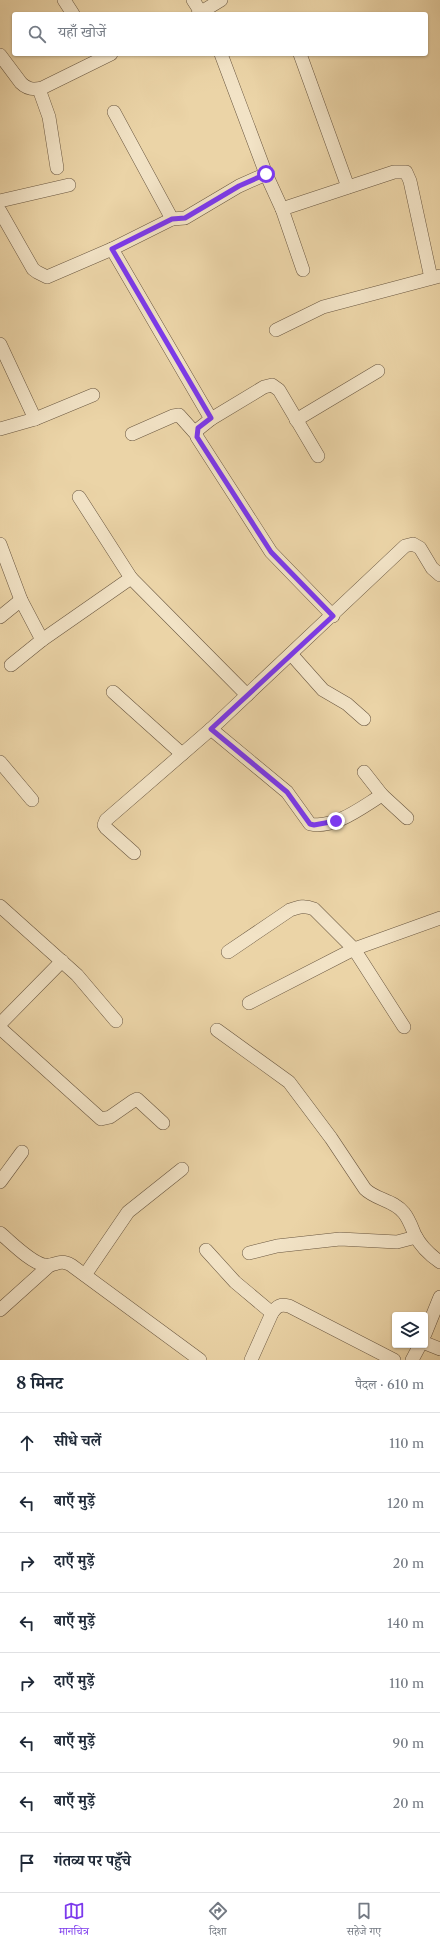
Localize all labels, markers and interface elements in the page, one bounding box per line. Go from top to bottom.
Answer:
search box [12,12,428,56]
text: यहाँ खोजें [58,22,106,41]
icon: search [26,23,48,45]
route start [257,165,275,183]
route end [327,812,345,830]
map controls [392,1312,428,1348]
button: layers [392,1312,428,1348]
text: 8 मिनट [16,1373,63,1393]
text: पैदल · 610 m [355,1376,424,1392]
text: सीधे चलें [54,1431,101,1450]
icon: ahead [16,1432,38,1454]
text: 110 m [389,1435,424,1451]
text: बाएँ मुड़ें [54,1491,95,1510]
icon: left [16,1492,38,1514]
text: 120 m [387,1495,424,1511]
text: दाएँ मुड़ें [54,1551,94,1570]
icon: right [16,1552,38,1574]
text: 20 m [393,1555,424,1571]
text: बाएँ मुड़ें [54,1611,95,1630]
icon: left [16,1612,38,1634]
text: 140 m [387,1615,424,1631]
text: दाएँ मुड़ें [54,1671,94,1690]
icon: right [16,1672,38,1694]
text: 110 m [389,1675,424,1691]
text: बाएँ मुड़ें [54,1731,95,1750]
icon: left [16,1732,38,1754]
text: 90 m [393,1735,424,1751]
text: बाएँ मुड़ें [54,1791,95,1810]
icon: left [16,1792,38,1814]
text: 20 m [393,1795,424,1811]
text: गंतव्य पर पहुँचे [54,1851,131,1870]
icon: arrive [16,1852,38,1874]
tab: मानचित्र [59,1900,89,1942]
tab: दिशा [207,1900,229,1942]
tab: सहेजे गए [347,1900,381,1942]

